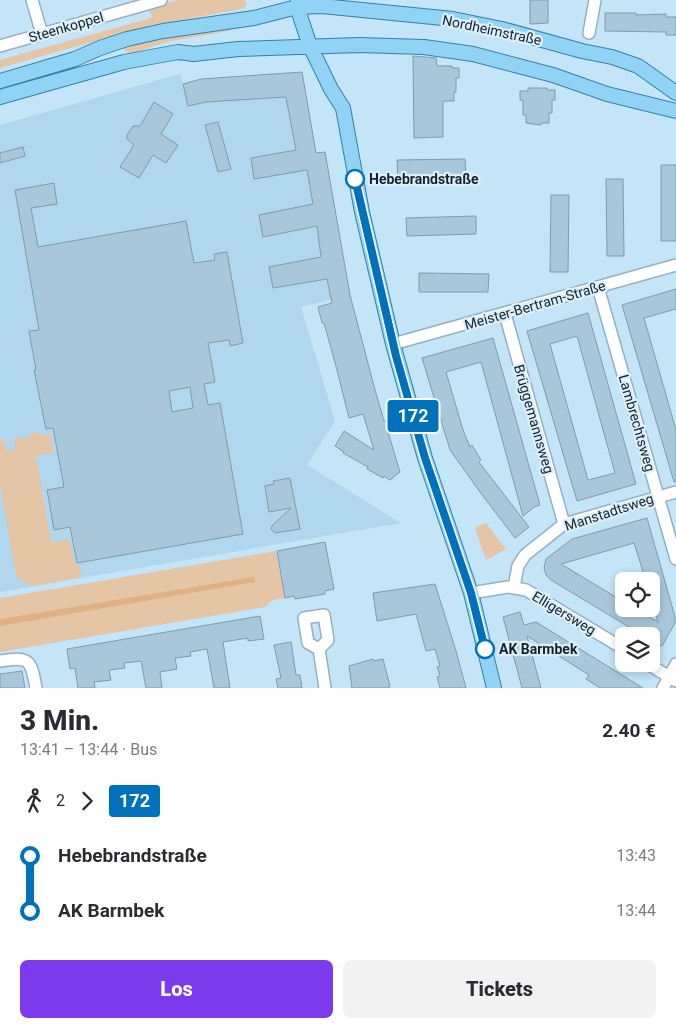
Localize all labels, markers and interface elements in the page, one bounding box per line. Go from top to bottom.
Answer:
street label: Steenkoppel [27,9,105,45]
street label: Nordheimstraße [441,12,543,48]
marker: Hebebrandstraße [345,169,365,189]
place label: Hebebrandstraße [369,171,479,187]
street label: Meister-Bertram-Straße [463,277,607,333]
street label: Brüggemannsweg [511,363,557,475]
street label: Lambrechtsweg [616,373,658,473]
line badge: 172 [384,400,442,432]
text: 172 [398,405,428,426]
street label: Manstadtsweg [563,490,655,534]
map controls [615,572,660,672]
button: locate [615,572,660,617]
street label: Elligersweg [529,588,599,638]
button: layers [615,627,660,672]
marker: AK Barmbek [475,639,495,659]
place label: AK Barmbek [499,641,578,657]
text: 3 Min. [20,704,99,737]
text: 2.40 € [602,719,656,742]
text: 13:41 – 13:44 · Bus [20,740,157,759]
icon: walk [20,787,48,815]
icon: forward [73,787,101,815]
text: 172 [119,790,150,811]
text: 2 [56,791,65,810]
text: Hebebrandstraße [58,844,207,867]
text: 13:43 [616,846,656,865]
text: AK Barmbek [58,899,164,922]
text: 13:44 [616,901,656,920]
button: Los [20,960,333,1018]
button: Tickets [343,960,656,1018]

